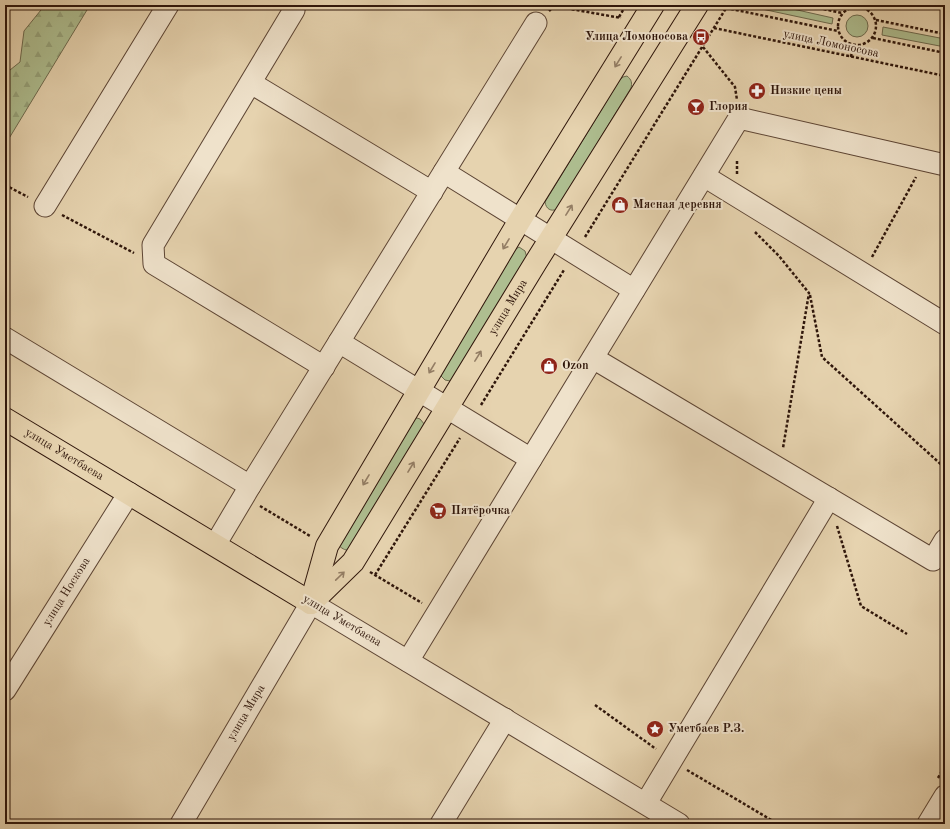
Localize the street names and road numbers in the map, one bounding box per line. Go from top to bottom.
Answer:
street label: улица Ломоносова [782,28,880,60]
street label: улица Мира [487,277,530,337]
street label: улица Уметбаева [23,426,106,483]
street label: улица Носкова [41,555,93,628]
street label: улица Уметбаева [301,593,383,649]
street label: улица Мира [225,683,268,743]

